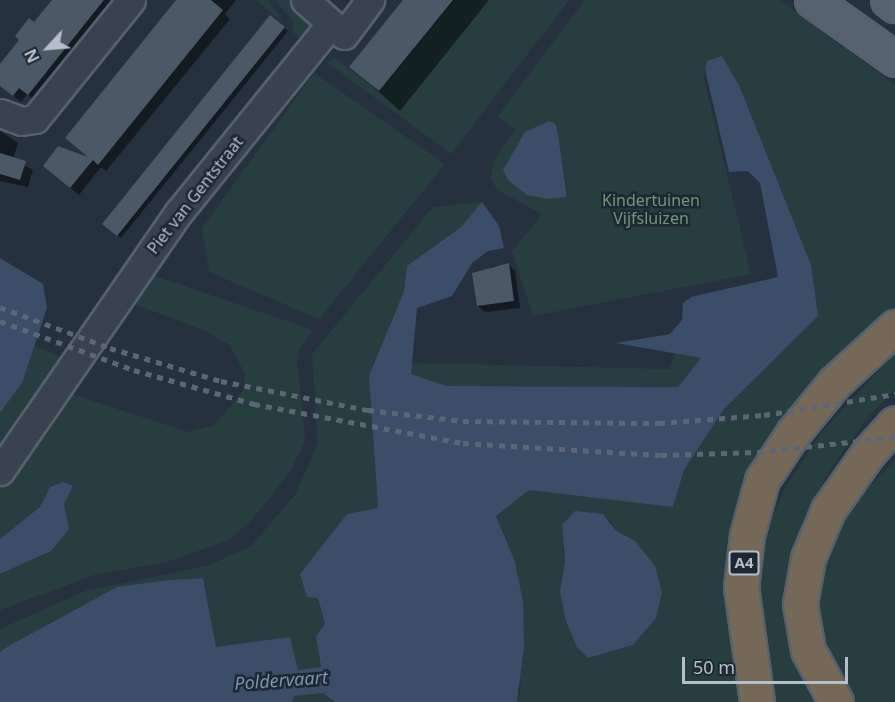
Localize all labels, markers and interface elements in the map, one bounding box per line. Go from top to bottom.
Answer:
north arrow [18,18,78,78]
text: N [19,45,45,67]
street label: Piet van Gentstraat [143,132,247,258]
park label: Kindertuinen Vijfsluizen [602,190,700,228]
road number: A4 [728,551,760,575]
scale bar [685,645,852,683]
text: 50 m [693,655,735,679]
water label: Poldervaart [234,666,328,694]

